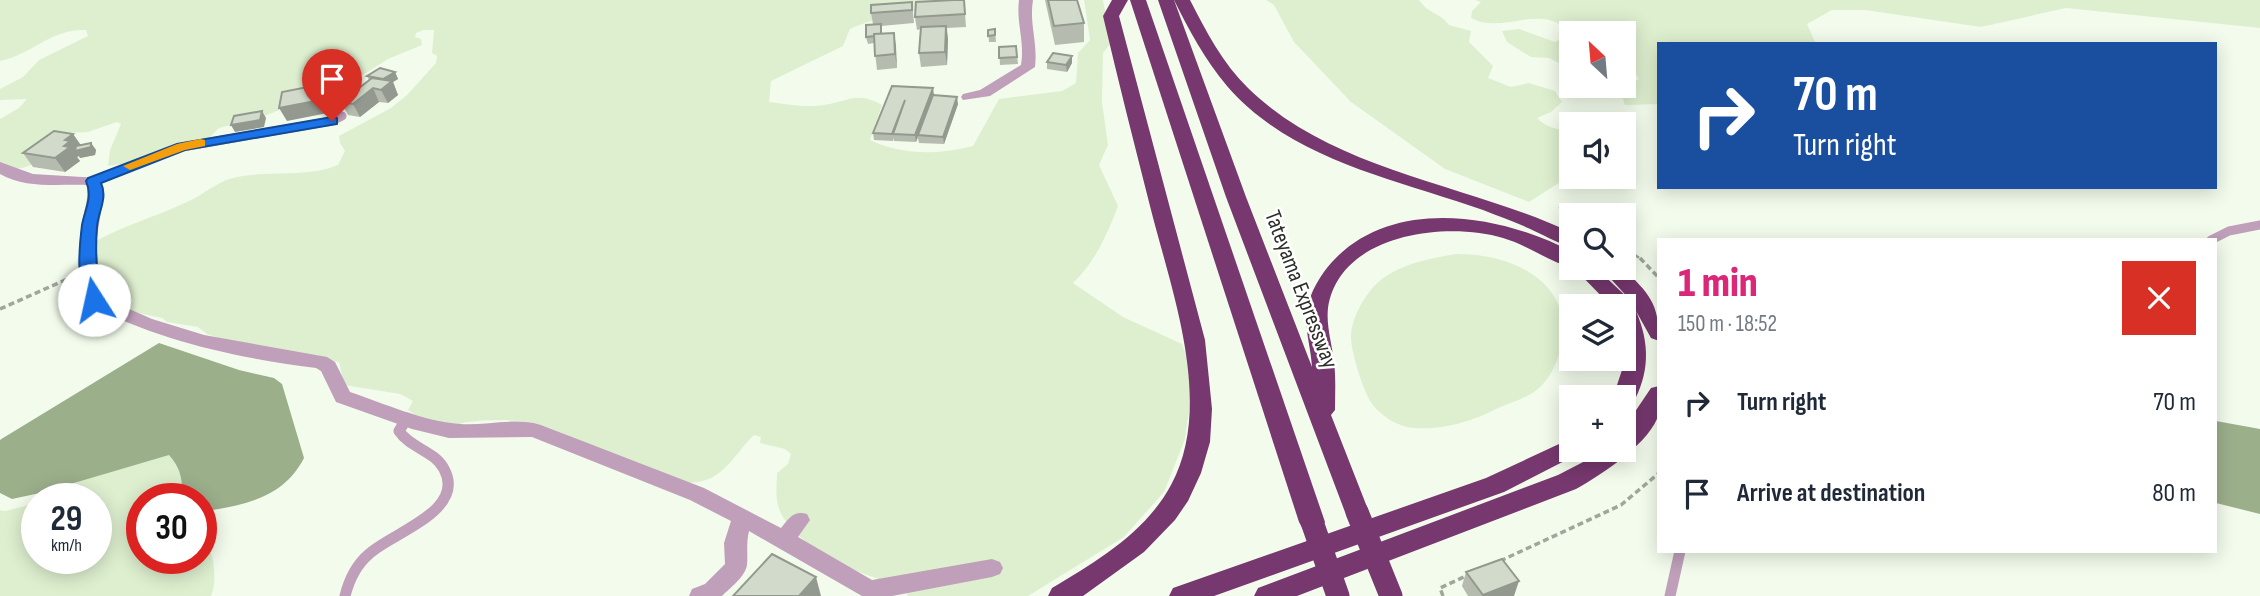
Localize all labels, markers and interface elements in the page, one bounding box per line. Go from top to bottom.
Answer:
north arrow [1559,21,1636,98]
map controls [1559,21,1636,462]
pin [302,49,362,121]
icon: arrive [313,60,351,98]
text: 70 m [1793,66,1878,125]
icon: right [1678,70,1769,161]
button: sound [1559,112,1636,189]
text: Turn right [1793,126,1897,165]
button: search [1559,203,1636,280]
street label: Tateyama Expressway [1258,206,1344,372]
text: 1 min [1678,258,1758,309]
button: close [2122,261,2196,335]
position arrow [57,263,131,337]
button: layers [1559,294,1636,371]
text: 150 m · 18:52 [1678,310,1777,338]
icon: right [1678,384,1716,422]
button: + [1559,385,1636,462]
text: Turn right [1737,387,1826,418]
text: 70 m [2153,387,2196,418]
icon: arrive [1678,475,1716,513]
text: Arrive at destination [1737,478,1925,509]
text: 80 m [2152,478,2196,509]
speed limit sign: 30 [126,483,217,574]
text: 29 [51,498,82,541]
text: km/h [51,535,82,556]

